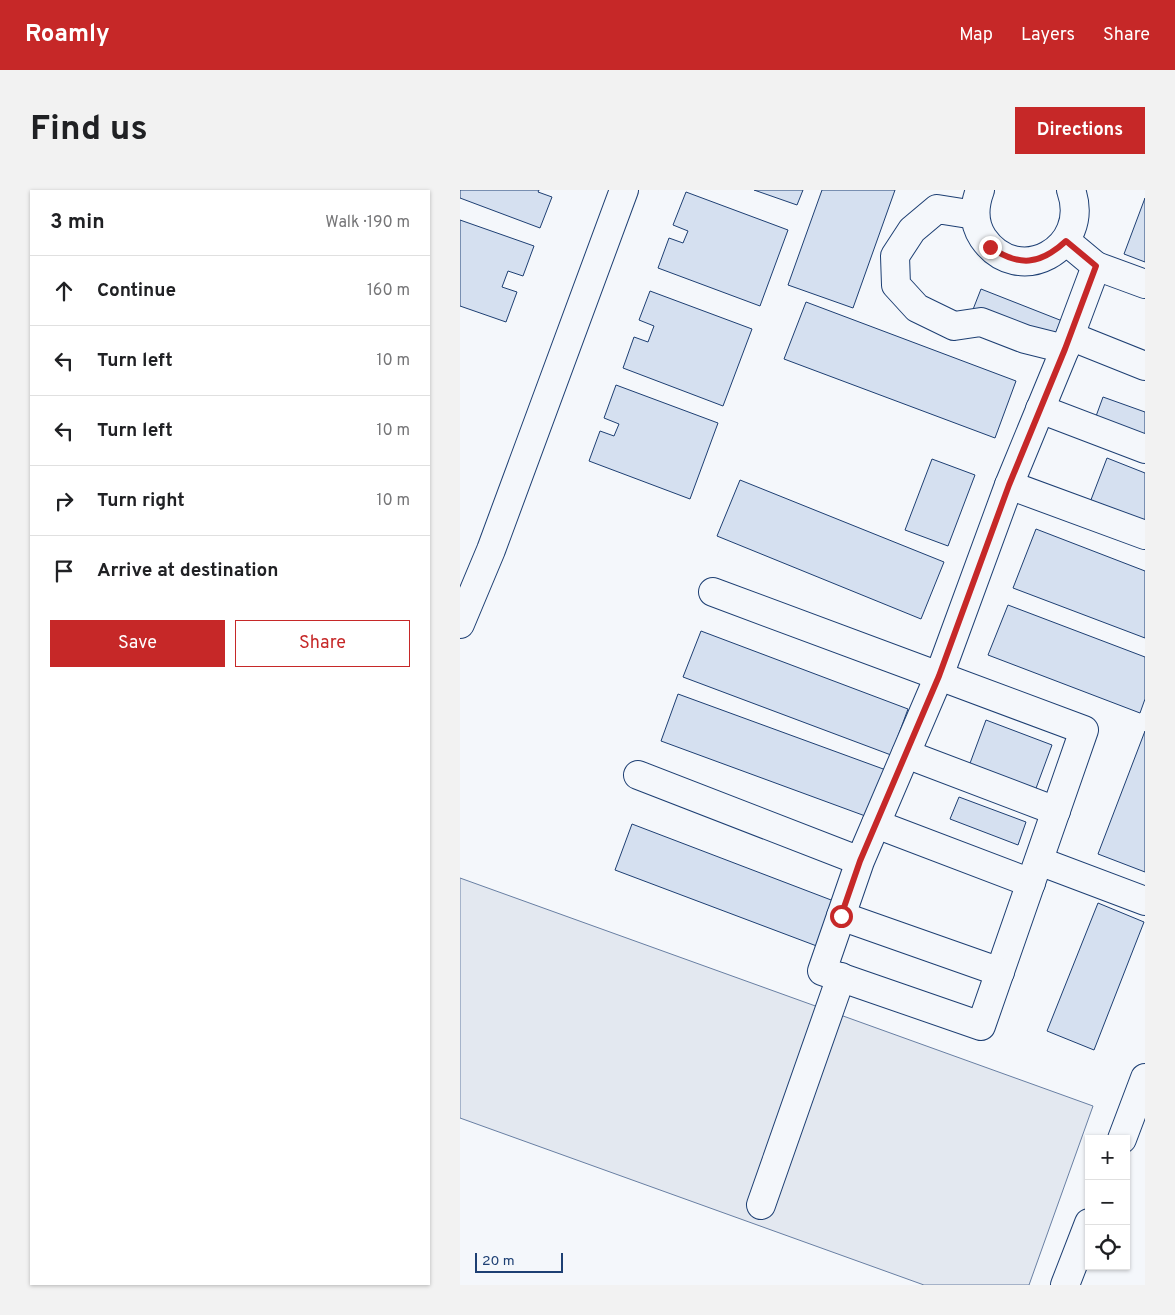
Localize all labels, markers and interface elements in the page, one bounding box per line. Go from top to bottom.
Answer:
text: Roamly [25,20,110,50]
text: Map [959,24,993,47]
text: Layers [1021,24,1075,47]
text: Share [1103,24,1150,47]
button: Directions [1015,107,1145,154]
text: Find us [30,108,148,152]
text: 3 min [50,209,105,236]
text: Walk · 190 m [325,213,410,233]
route end [979,236,1002,259]
icon: ahead [50,277,78,305]
text: Continue [97,279,176,303]
text: 160 m [367,281,410,301]
icon: left [50,347,78,375]
text: Turn left [97,349,173,373]
text: 10 m [376,351,410,371]
icon: left [50,417,78,445]
text: Turn left [97,419,173,443]
text: 10 m [376,421,410,441]
icon: right [50,487,78,515]
text: Turn right [97,489,185,513]
text: 10 m [376,491,410,511]
icon: arrive [50,557,78,585]
text: Arrive at destination [97,559,278,583]
button: Save [50,620,225,667]
button: Share [235,620,410,667]
route start [830,905,853,928]
map controls [1085,1135,1130,1270]
button: + [1085,1135,1130,1180]
button: − [1085,1180,1130,1225]
button: locate [1085,1225,1130,1270]
scale bar [475,1250,562,1273]
text: 20 m [482,1253,515,1270]

